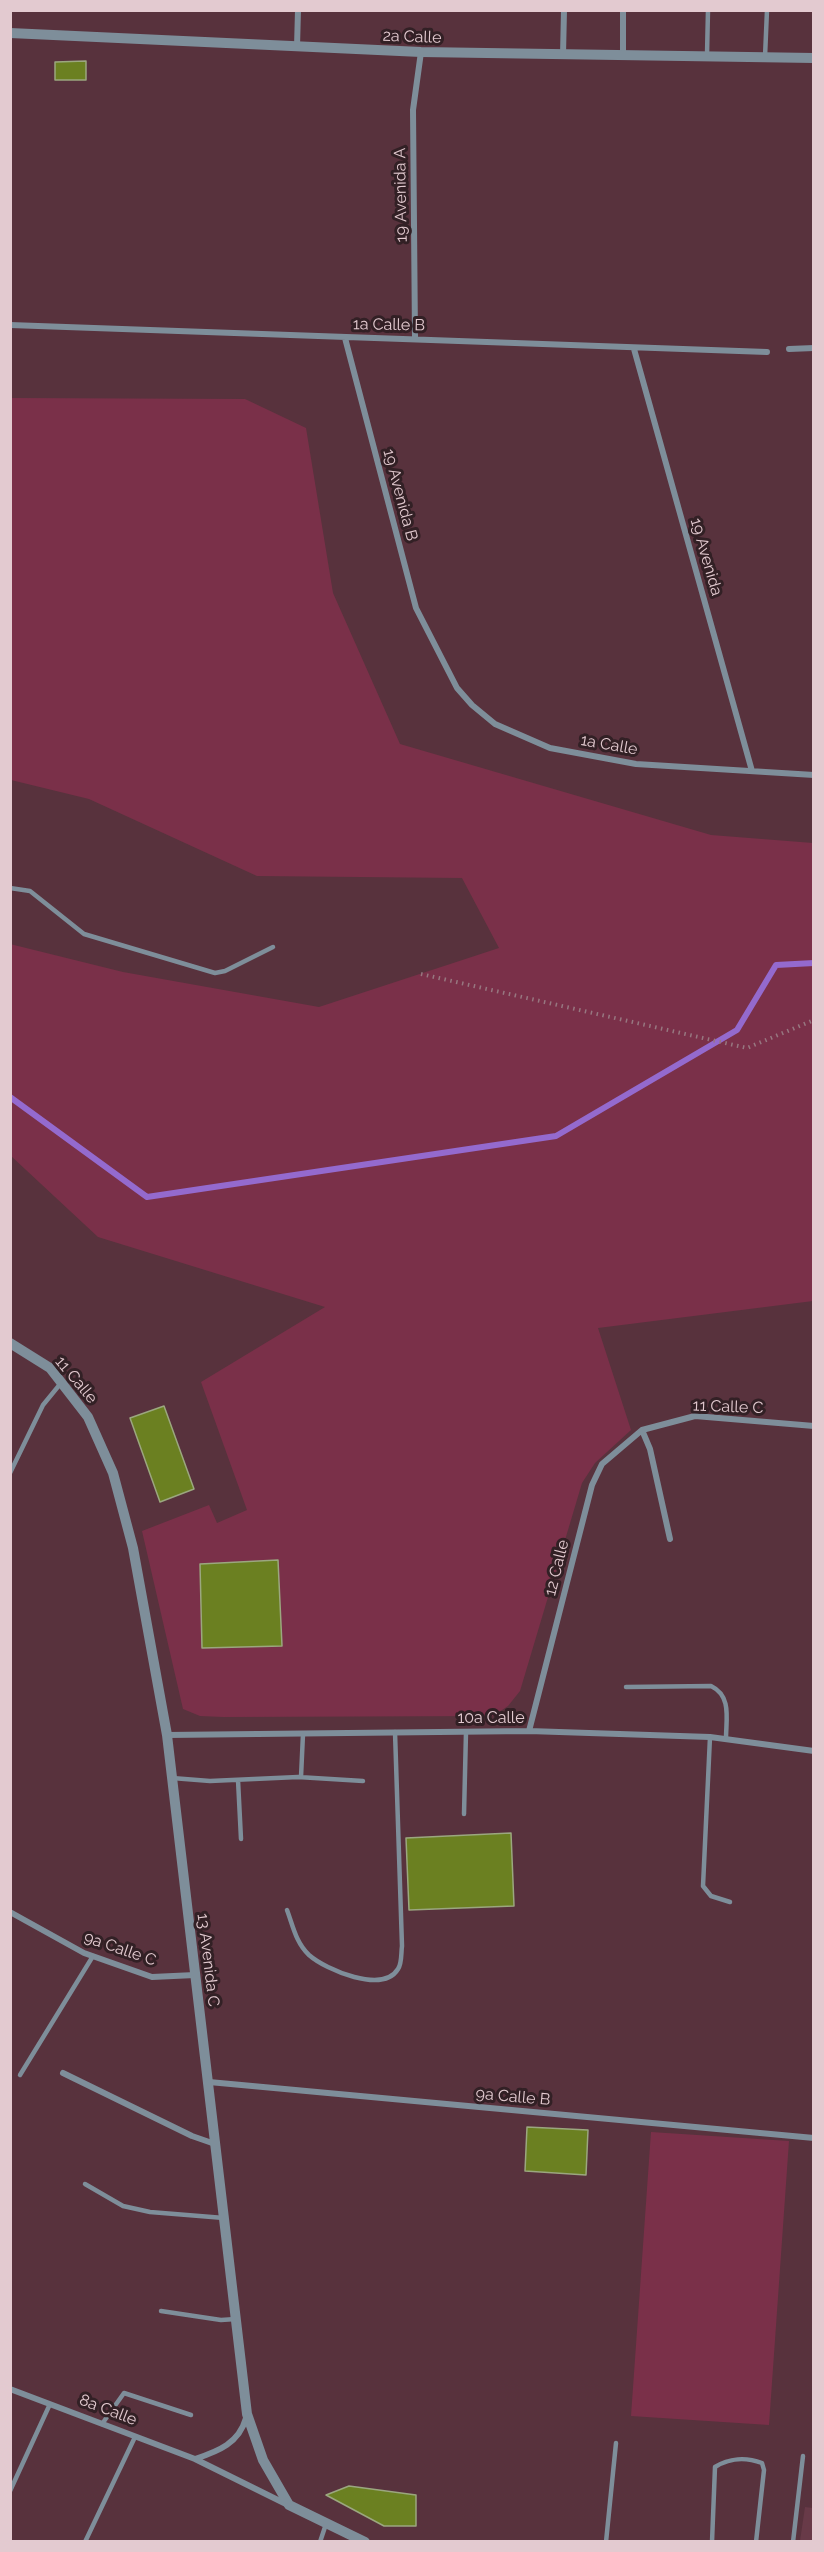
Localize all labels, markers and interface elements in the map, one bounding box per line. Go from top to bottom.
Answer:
street label: 2a Calle [382,26,442,48]
street label: 19 Avenida A [391,148,411,242]
street label: 1a Calle B [353,315,425,335]
street label: 19 Avenida B [379,447,421,543]
street label: 19 Avenida [686,516,726,598]
street label: 1a Calle [579,731,639,759]
street label: 11 Calle [51,1353,101,1407]
street label: 11 Calle C [692,1396,764,1418]
street label: 12 Calle [541,1538,573,1598]
street label: 10a Calle [457,1708,525,1728]
street label: 13 Avenida C [193,1912,223,2008]
street label: 9a Calle C [81,1928,159,1970]
street label: 9a Calle B [475,2084,551,2110]
street label: 8a Calle [77,2390,139,2430]

